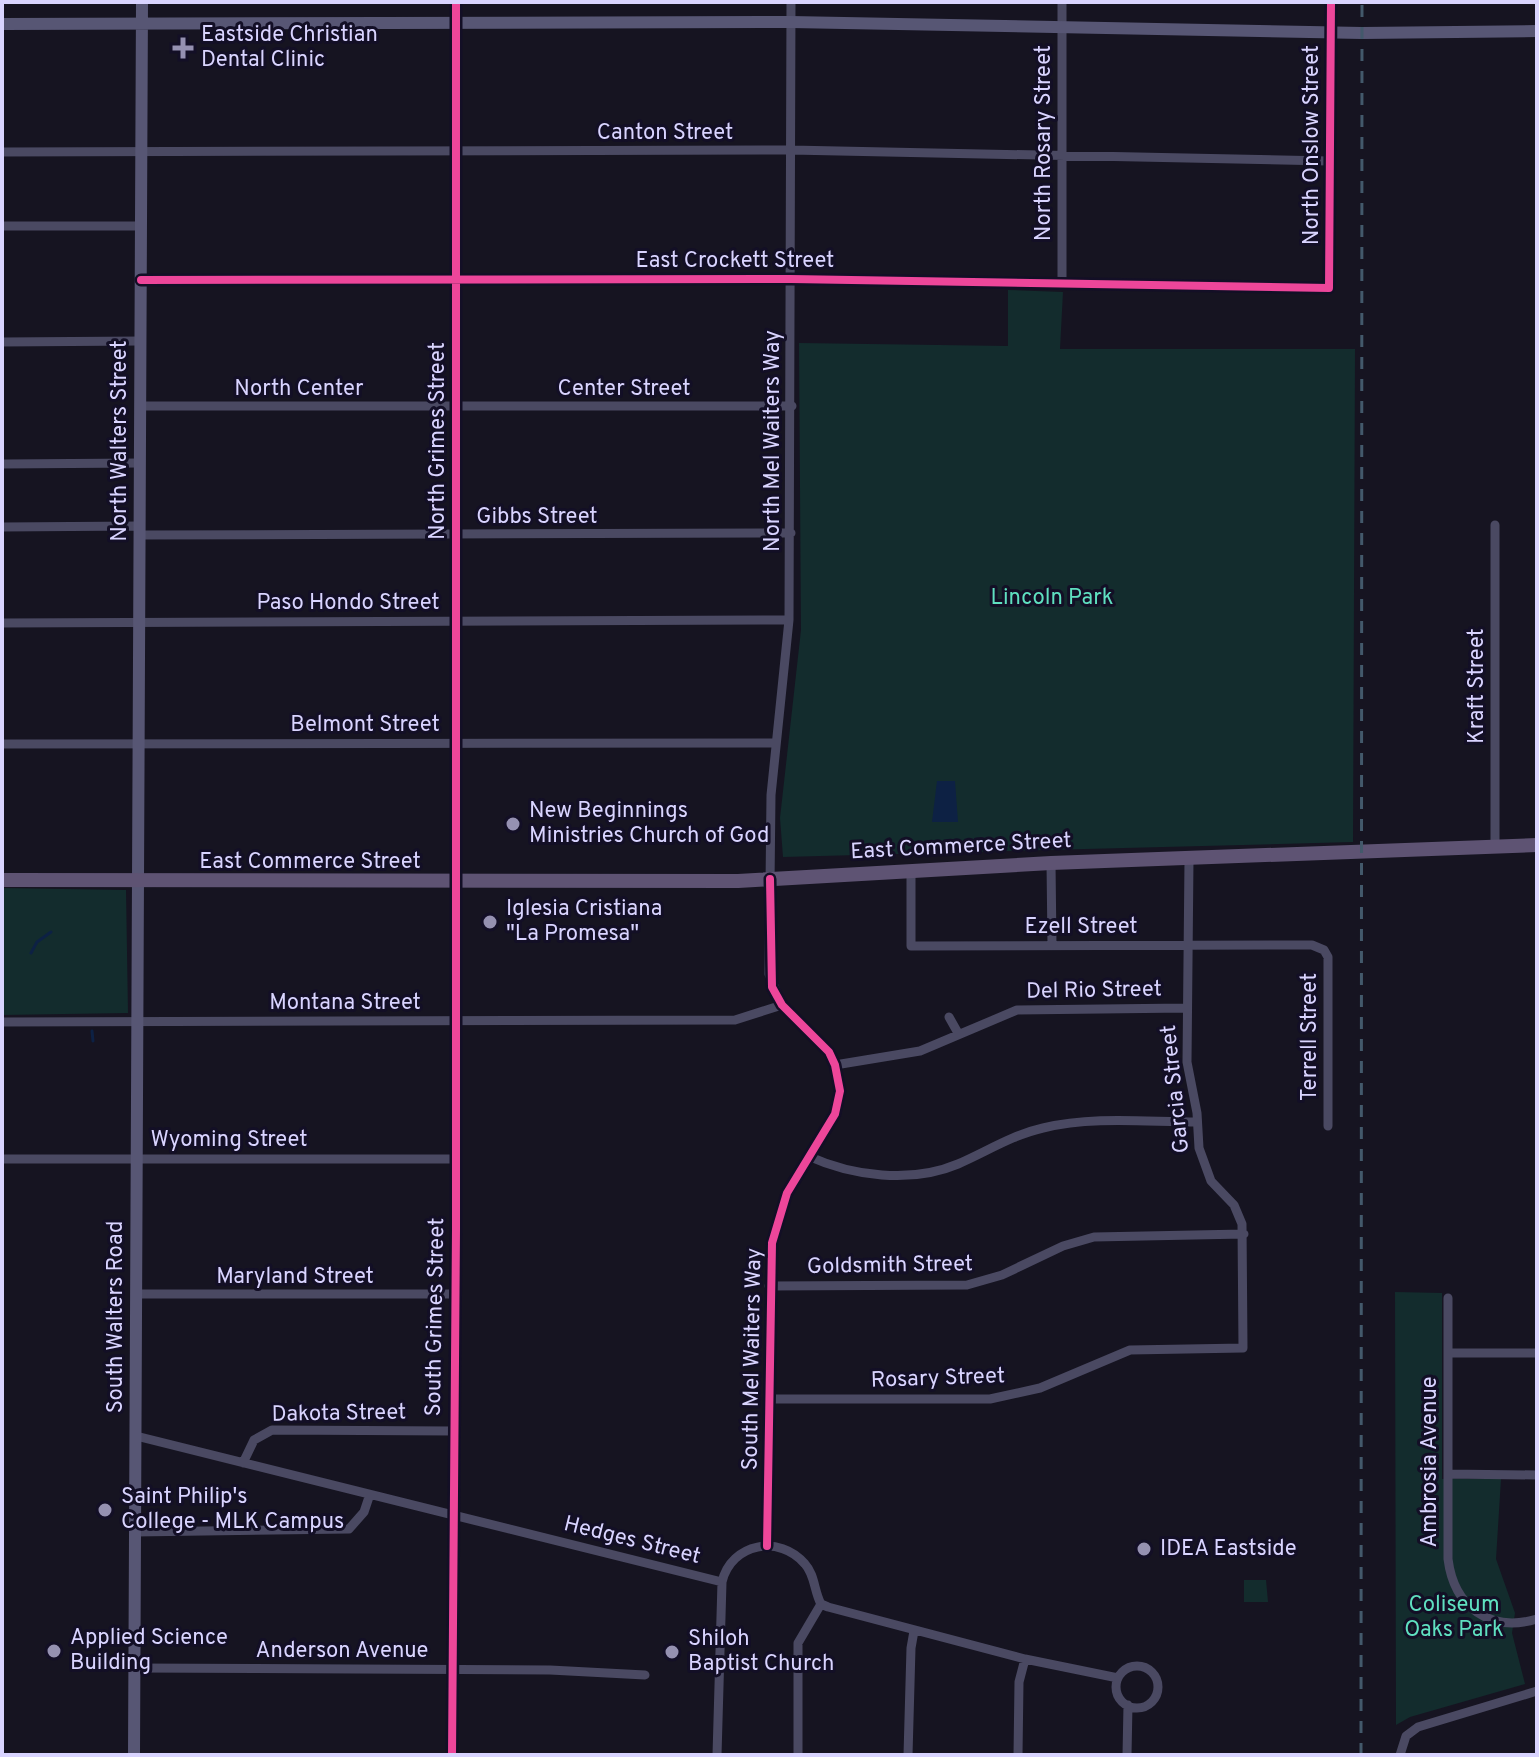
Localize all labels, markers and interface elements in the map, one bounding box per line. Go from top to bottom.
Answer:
place label: Eastside Christian Dental Clinic [201,22,378,74]
marker: Eastside Christian Dental Clinic [172,37,194,59]
street label: North Rosary Street [1031,45,1058,241]
street label: North Onslow Street [1299,45,1326,245]
street label: Canton Street [597,120,733,147]
street label: East Crockett Street [636,248,834,275]
street label: North Mel Waiters Way [760,330,787,552]
street label: North Walters Street [107,340,134,542]
street label: North Grimes Street [425,342,452,540]
street label: North Center [234,376,364,403]
street label: Center Street [558,376,690,403]
street label: Gibbs Street [476,504,598,531]
park label: Lincoln Park [991,585,1113,612]
street label: Paso Hondo Street [256,590,440,617]
street label: Kraft Street [1464,628,1491,744]
street label: Belmont Street [290,712,440,739]
place label: New Beginnings Ministries Church of God [529,798,769,850]
marker: New Beginnings Ministries Church of God [504,815,522,833]
street label: East Commerce Street [850,828,1072,866]
street label: East Commerce Street [199,849,421,876]
place label: Iglesia Cristiana "La Promesa" [506,896,662,948]
marker: Iglesia Cristiana "La Promesa" [481,913,499,931]
street label: Ezell Street [1024,914,1138,941]
street label: Terrell Street [1297,973,1324,1101]
street label: Del Rio Street [1026,976,1162,1006]
street label: Montana Street [269,990,421,1017]
street label: Garcia Street [1156,1023,1196,1155]
street label: Wyoming Street [150,1127,308,1154]
street label: South Grimes Street [421,1217,451,1417]
street label: South Walters Road [103,1221,130,1413]
street label: South Mel Waiters Way [738,1247,768,1471]
street label: Goldsmith Street [807,1251,973,1281]
street label: Maryland Street [216,1264,374,1291]
street label: Rosary Street [870,1363,1006,1395]
street label: Ambrosia Avenue [1417,1376,1444,1548]
street label: Dakota Street [271,1399,407,1429]
place label: Saint Philip's College - MLK Campus [121,1484,344,1536]
marker: Saint Philip's College - MLK Campus [96,1501,114,1519]
street label: Hedges Street [561,1511,703,1571]
place label: IDEA Eastside [1160,1536,1297,1563]
marker: IDEA Eastside [1135,1540,1153,1558]
park label: Coliseum Oaks Park [1404,1592,1504,1644]
place label: Applied Science Building [70,1625,228,1677]
place label: Shiloh Baptist Church [688,1626,834,1678]
street label: Anderson Avenue [256,1638,428,1665]
marker: Applied Science Building [45,1642,63,1660]
marker: Shiloh Baptist Church [663,1643,681,1661]

